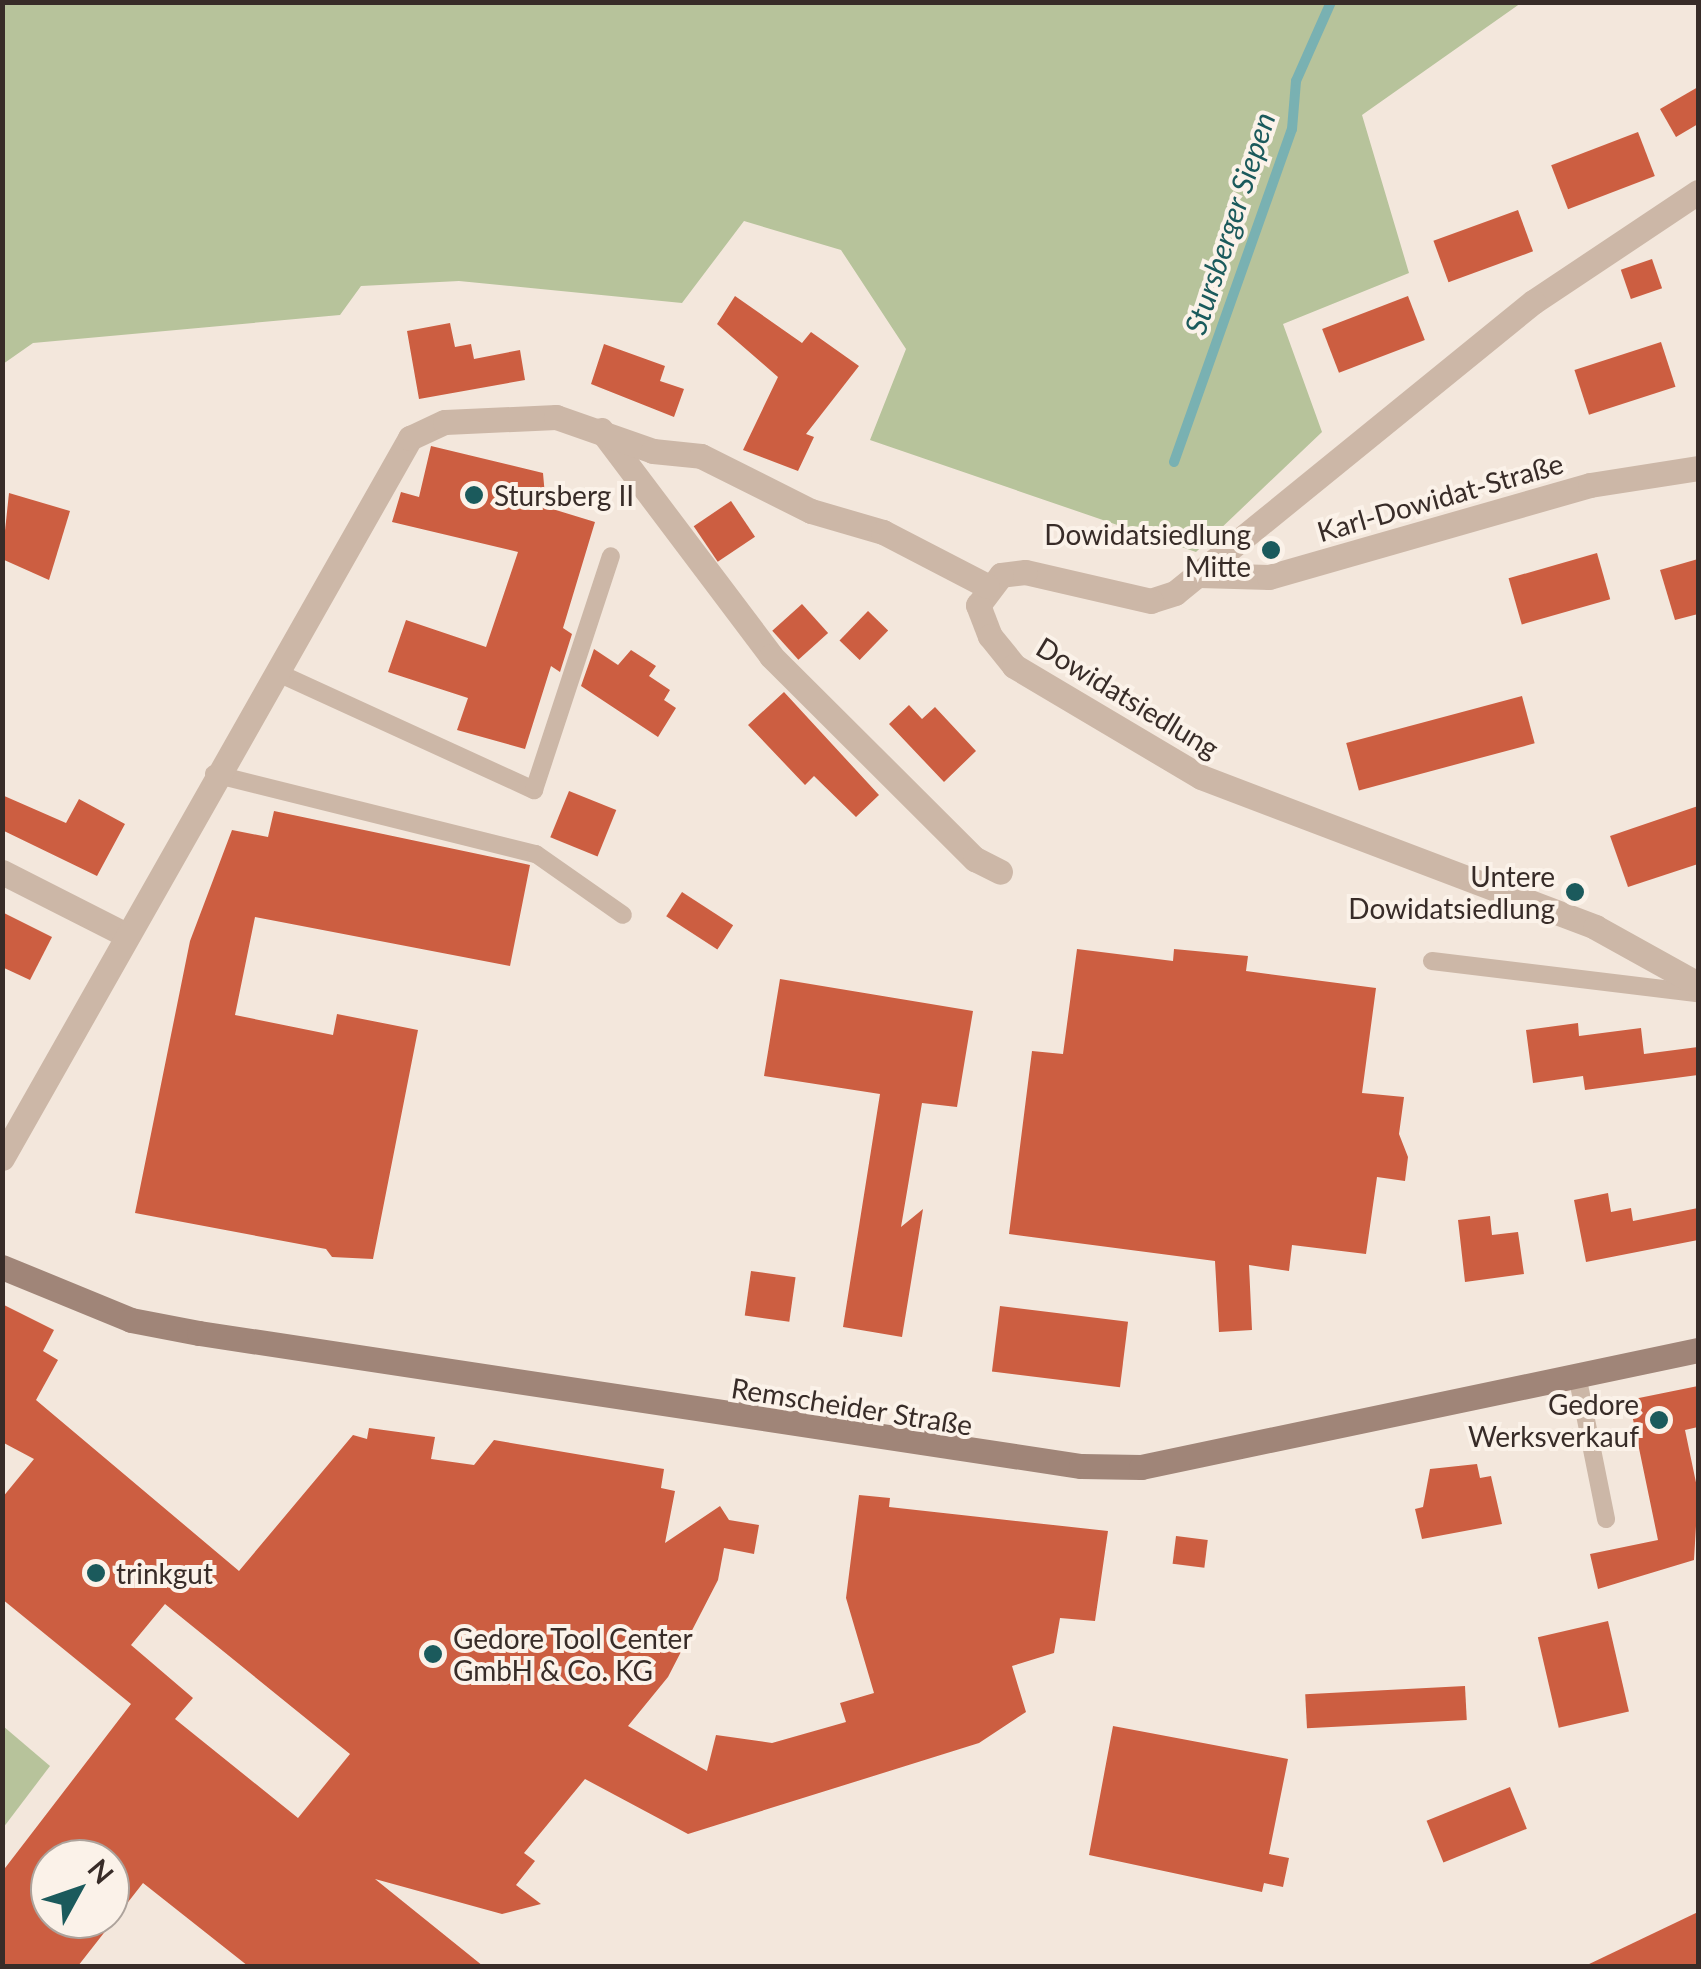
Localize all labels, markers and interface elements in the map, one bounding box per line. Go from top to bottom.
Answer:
water label: Stursberger Siepen [1176,107,1282,339]
street label: Karl-Dowidat-Straße [1313,446,1567,548]
place label: Stursberg II [494,478,634,512]
marker: Stursberg II [463,484,485,506]
place label: Dowidatsiedlung Mitte [1044,517,1251,583]
marker: Dowidatsiedlung Mitte [1260,539,1282,561]
street label: Dowidatsiedlung [1031,629,1225,765]
place label: Untere Dowidatsiedlung [1348,859,1555,925]
marker: Untere Dowidatsiedlung [1564,881,1586,903]
street label: Remscheider Straße [729,1370,975,1442]
place label: Gedore Werksverkauf [1468,1387,1639,1453]
marker: Gedore Werksverkauf [1648,1409,1670,1431]
place label: trinkgut [116,1556,213,1590]
marker: trinkgut [85,1562,107,1584]
place label: Gedore Tool Center GmbH & Co. KG [453,1621,693,1687]
marker: Gedore Tool Center GmbH & Co. KG [422,1643,444,1665]
north arrow [30,1839,130,1939]
text: N [81,1852,121,1890]

